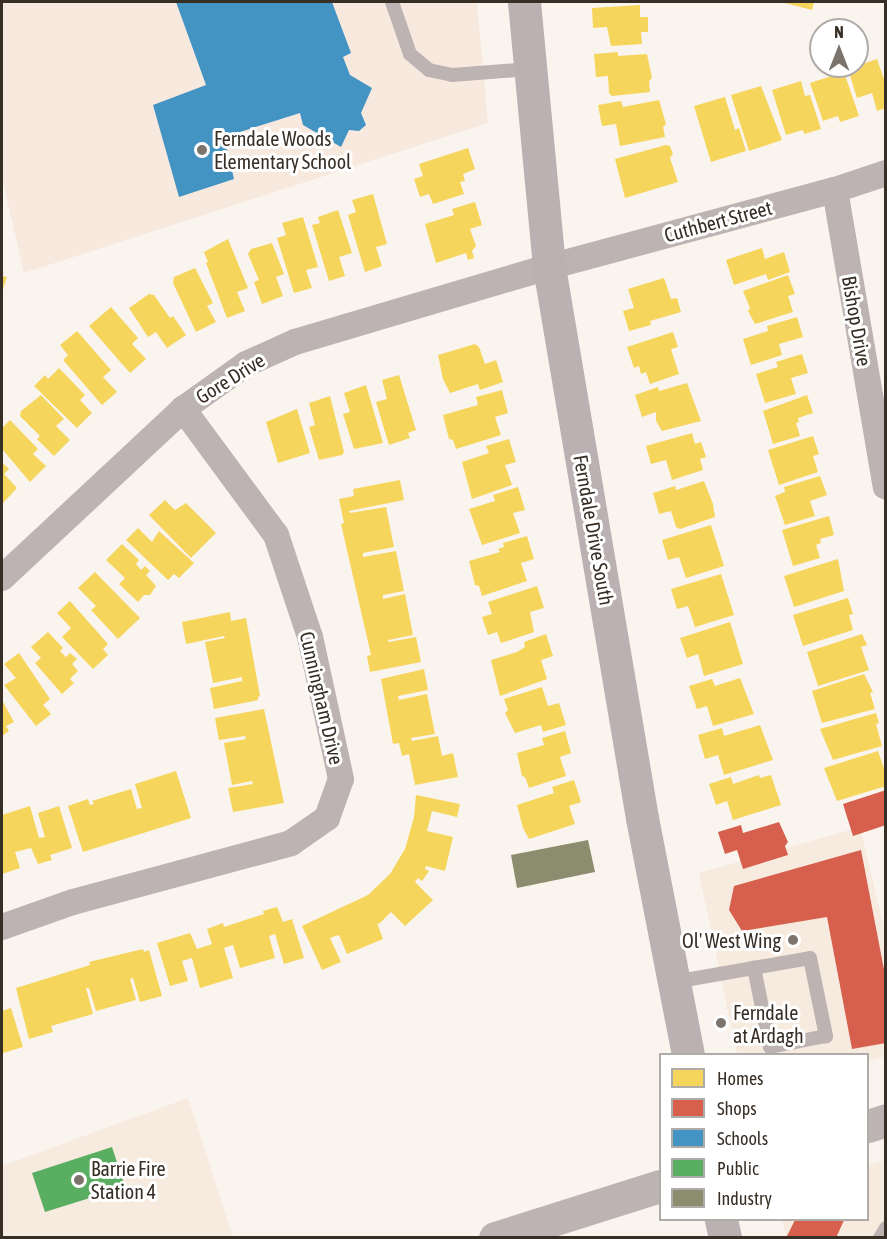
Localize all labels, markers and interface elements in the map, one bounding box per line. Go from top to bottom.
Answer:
north arrow [809,18,869,78]
text: N [834,23,844,41]
place label: Ferndale Woods Elementary School [214,126,351,173]
marker: Ferndale Woods Elementary School [195,143,209,157]
street label: Cuthbert Street [661,195,775,247]
street label: Bishop Drive [837,274,877,368]
street label: Gore Drive [191,348,269,408]
street label: Ferndale Drive South [569,453,619,607]
street label: Cunningham Drive [295,629,349,767]
place label: Ol' West Wing [682,928,781,952]
marker: Ol' West Wing [786,933,800,947]
place label: Ferndale at Ardagh [733,1000,804,1047]
marker: Ferndale at Ardagh [714,1016,728,1030]
legend [659,1053,869,1221]
text: Homes [717,1068,763,1089]
text: Shops [717,1098,757,1119]
text: Schools [717,1128,768,1149]
place label: Barrie Fire Station 4 [91,1156,166,1203]
text: Public [717,1158,759,1179]
marker: Barrie Fire Station 4 [72,1173,86,1187]
text: Industry [717,1188,772,1209]

